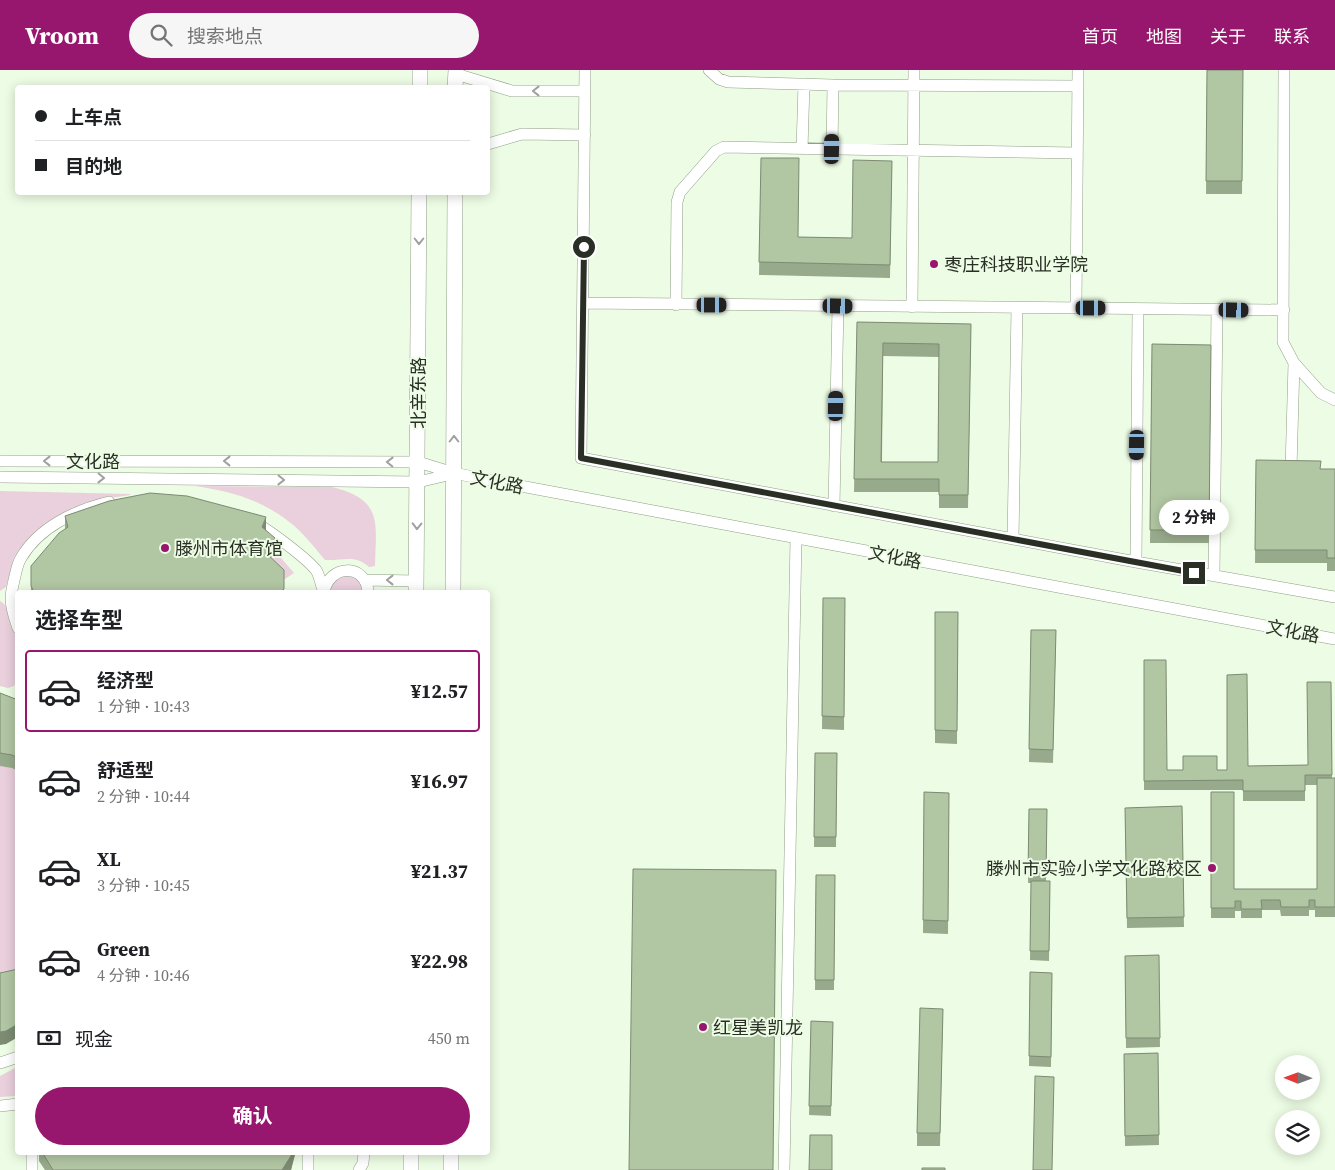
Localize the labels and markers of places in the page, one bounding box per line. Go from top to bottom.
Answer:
place label: 枣庄科技职业学院 [944,252,1088,277]
marker: 枣庄科技职业学院 [928,258,940,270]
place label: 滕州市体育馆 [175,536,283,561]
marker: 滕州市体育馆 [159,542,171,554]
place label: 滕州市实验小学文化路校区 [986,856,1202,881]
marker: 滕州市实验小学文化路校区 [1206,862,1218,874]
place label: 红星美凯龙 [713,1015,803,1040]
marker: 红星美凯龙 [697,1021,709,1033]

